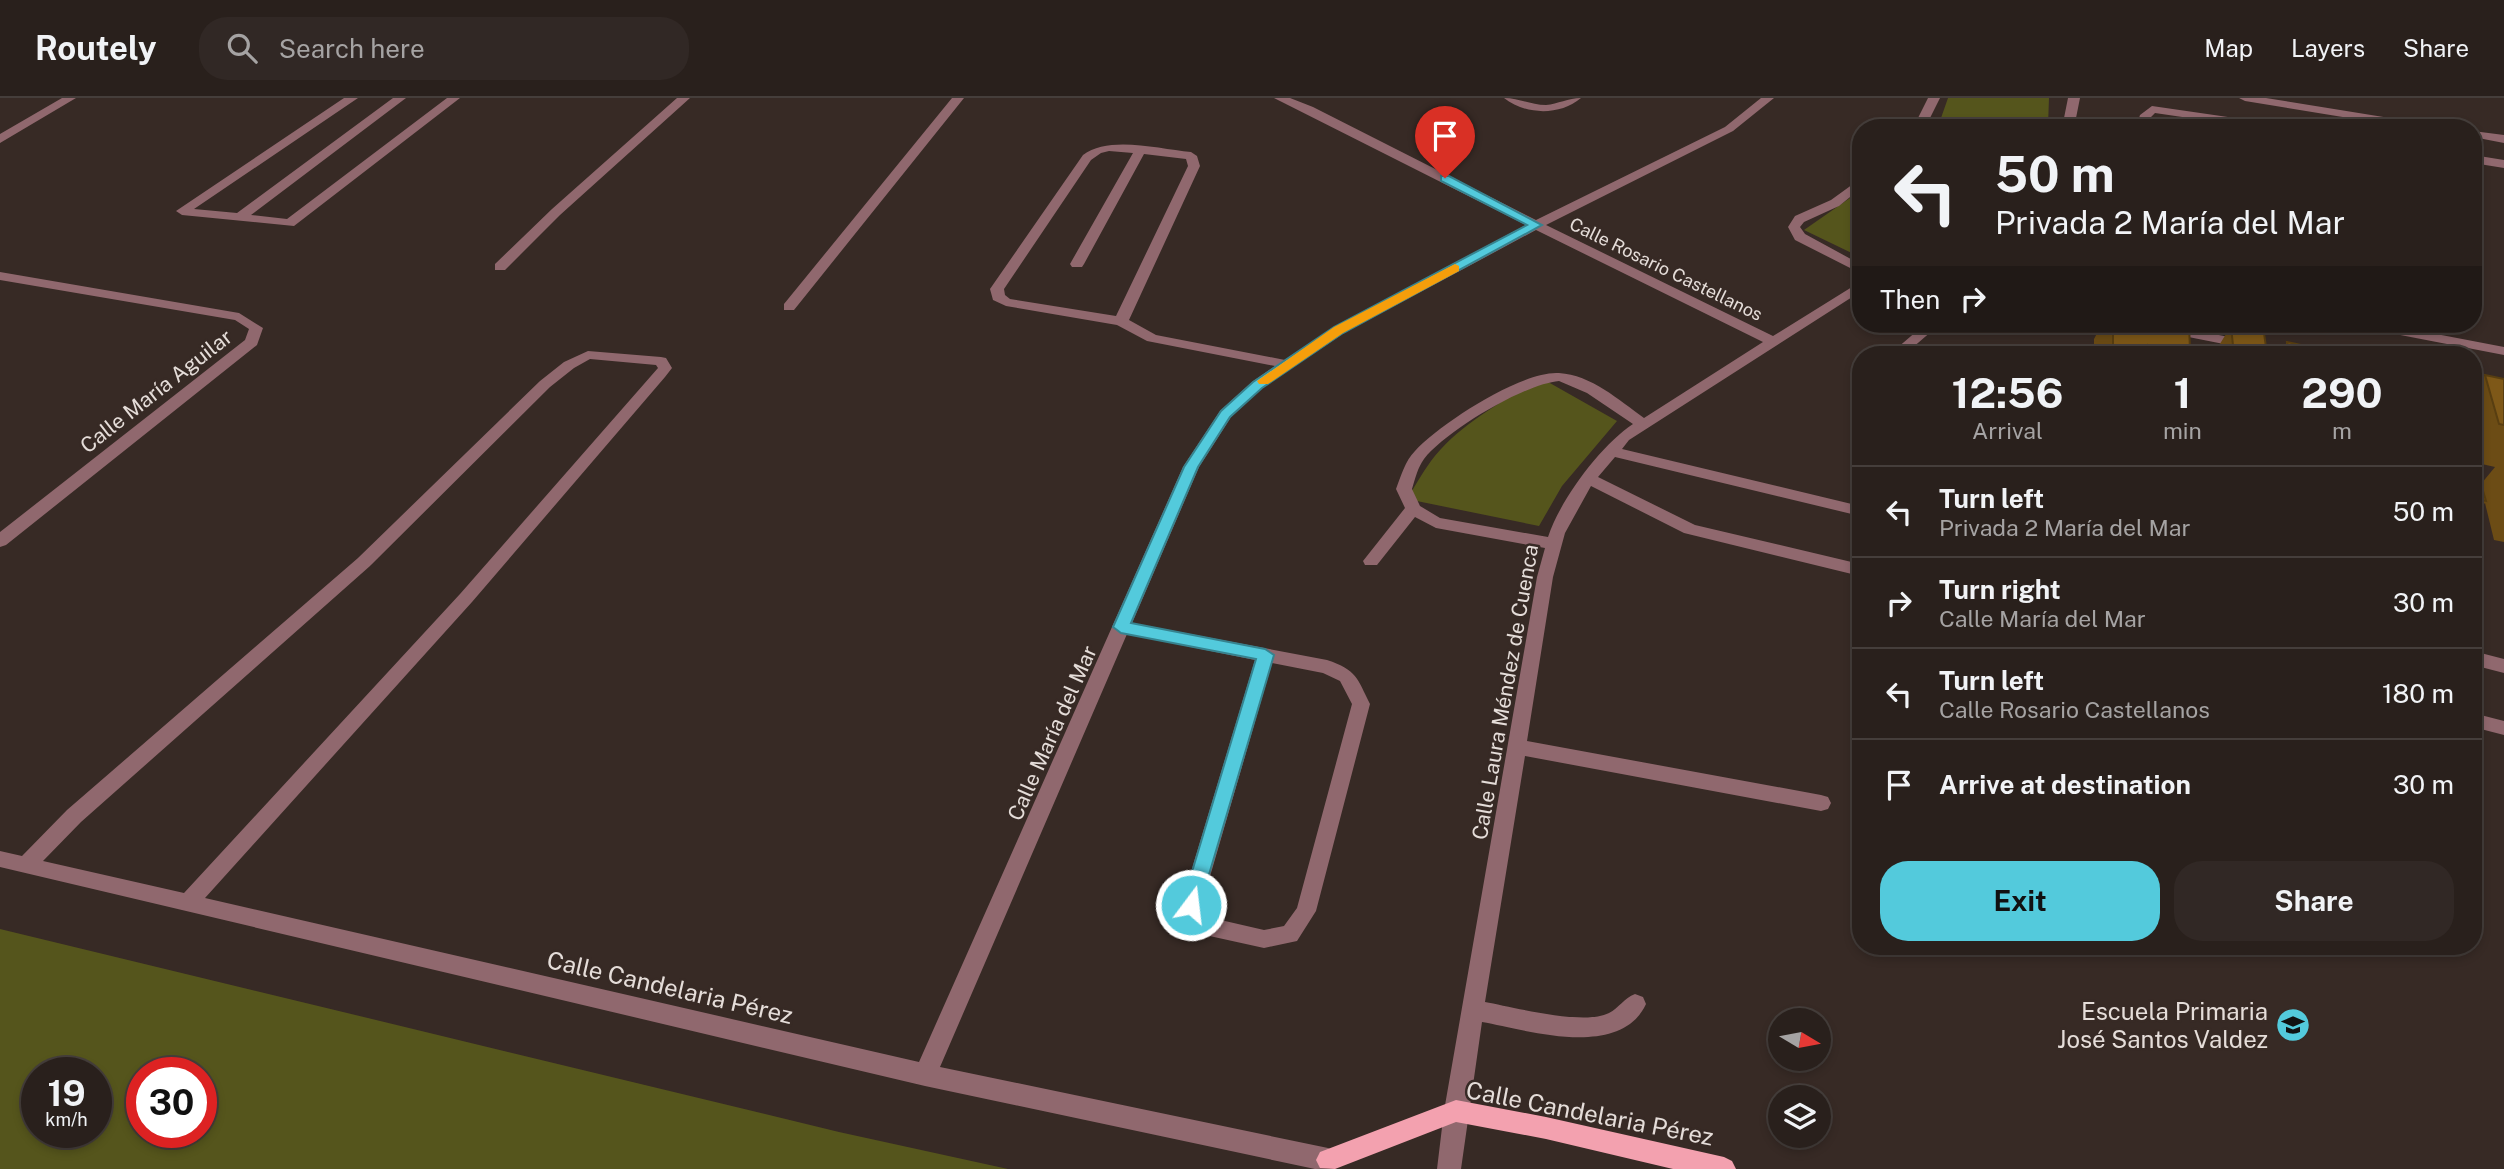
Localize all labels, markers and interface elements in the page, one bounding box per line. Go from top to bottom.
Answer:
search box [199,17,689,80]
text: Routely [35,29,157,67]
icon: search [223,29,261,67]
text: Search here [279,33,425,64]
text: Map [2204,34,2253,62]
text: Layers [2291,34,2365,62]
text: Share [2403,34,2469,62]
pin [1415,106,1475,178]
icon: arrive [1426,117,1464,155]
text: 50 m [1995,145,2115,203]
icon: left [1880,147,1971,238]
text: Privada 2 María del Mar [1995,204,2345,241]
street label: Calle Rosario Castellanos [1566,213,1766,325]
icon: right [1954,280,1992,318]
text: Then [1880,284,1940,315]
street label: Calle María Aguilar [75,324,237,458]
text: 12:56 [1951,368,2063,417]
text: 1 [2173,368,2191,417]
text: 290 [2301,368,2383,417]
text: Arrival [1972,417,2043,444]
text: min [2163,417,2202,444]
text: m [2332,417,2352,444]
text: Turn left [1939,483,2044,514]
icon: left [1880,493,1918,531]
text: 50 m [2393,496,2454,527]
text: Privada 2 María del Mar [1939,514,2191,541]
street label: Calle Laura Méndez de Cuenca [1467,542,1543,842]
text: Turn right [1939,574,2061,605]
icon: right [1880,584,1918,622]
text: 30 m [2393,587,2454,618]
text: Calle María del Mar [1939,605,2146,632]
street label: Calle María del Mar [1002,642,1102,824]
text: Turn left [1939,665,2044,696]
icon: left [1880,675,1918,713]
text: 180 m [2382,678,2454,709]
text: Calle Rosario Castellanos [1939,696,2210,723]
icon: arrive [1880,766,1918,804]
text: Arrive at destination [1939,769,2191,800]
text: 30 m [2393,769,2454,800]
button: Exit [1880,861,2160,941]
button: Share [2174,861,2454,941]
position arrow [1154,868,1228,942]
street label: Calle Candelaria Pérez [544,945,796,1029]
place label: Escuela Primaria José Santos Valdez [2057,997,2268,1053]
school or university icon: Escuela Primaria José Santos Valdez [2274,1006,2312,1044]
north arrow [1768,1008,1830,1071]
map controls [1768,1008,1831,1148]
speed limit sign: 30 [126,1057,217,1148]
text: 19 [47,1073,86,1114]
street label: Calle Candelaria Pérez [1464,1075,1716,1151]
button: layers [1768,1085,1831,1148]
text: km/h [45,1109,88,1130]

